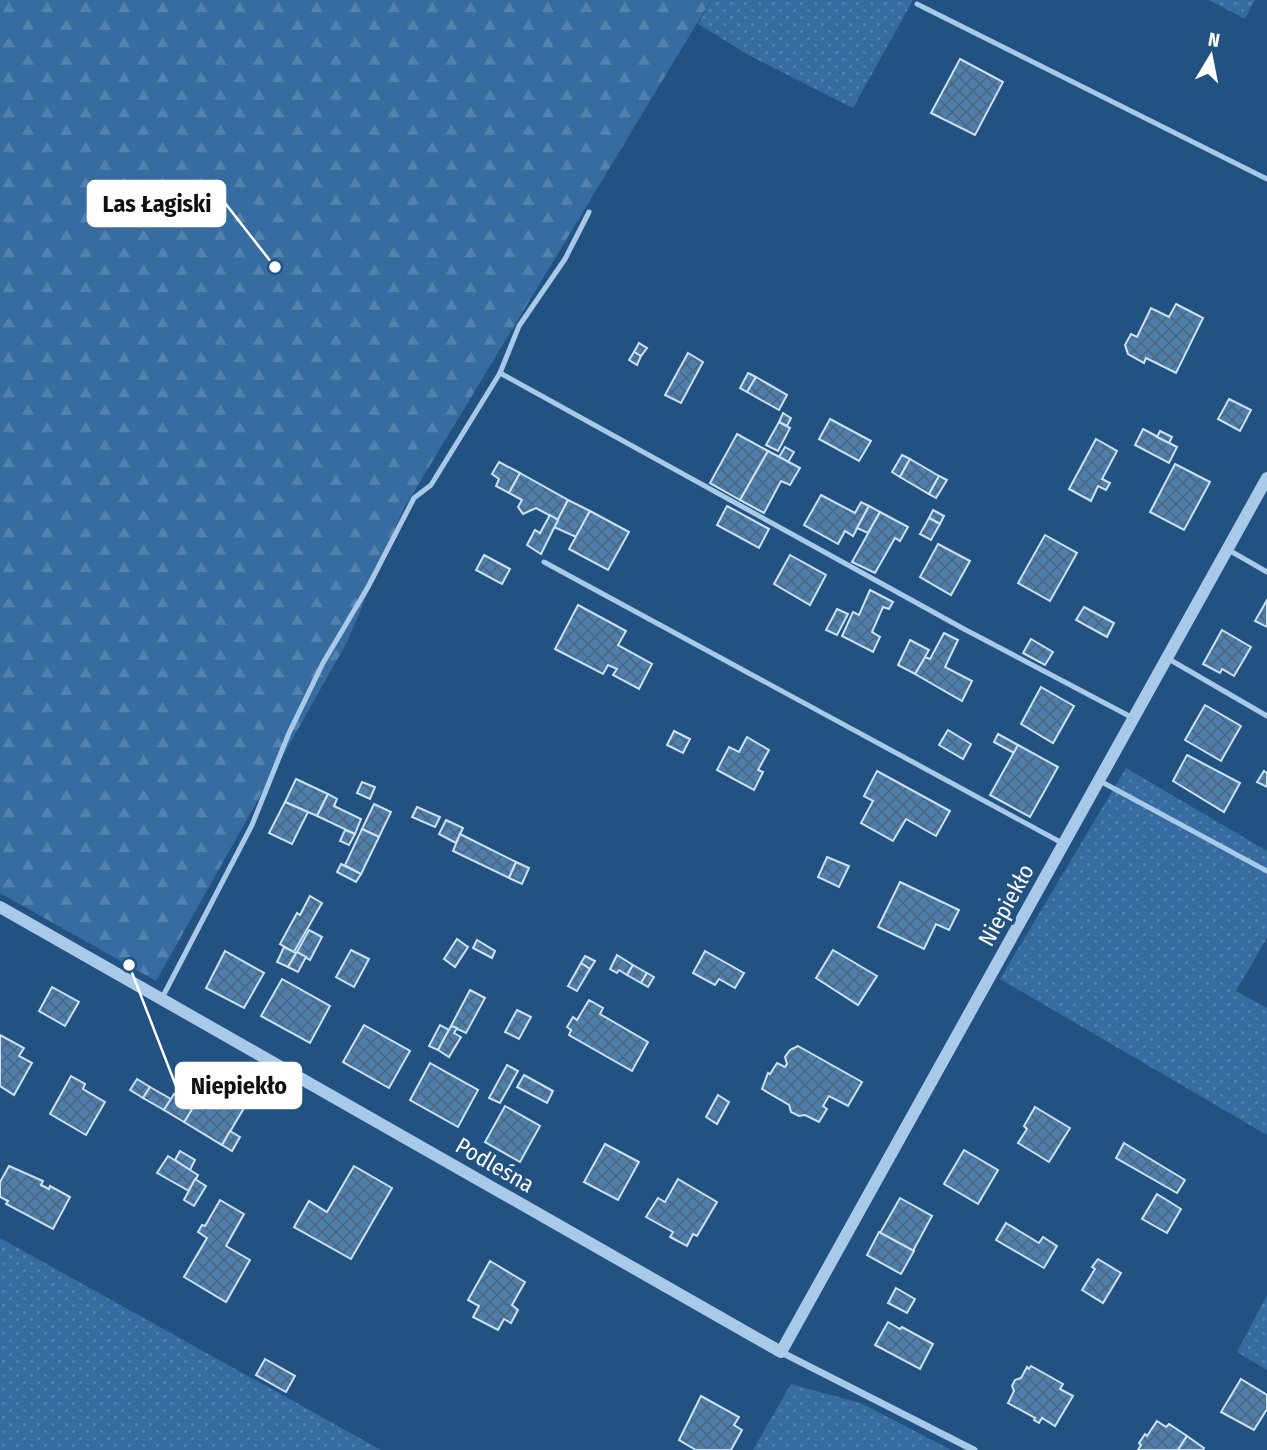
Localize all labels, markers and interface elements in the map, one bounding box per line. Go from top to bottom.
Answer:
north arrow [1176,21,1246,91]
text: N [1206,27,1221,52]
callout: Las Łagiski [88,181,225,226]
text: Las Łagiski [102,190,212,218]
street label: Niepiekło [972,859,1040,951]
callout: Niepiekło [176,1063,301,1108]
text: Niepiekło [191,1072,287,1100]
street label: Podleśna [451,1131,539,1199]

